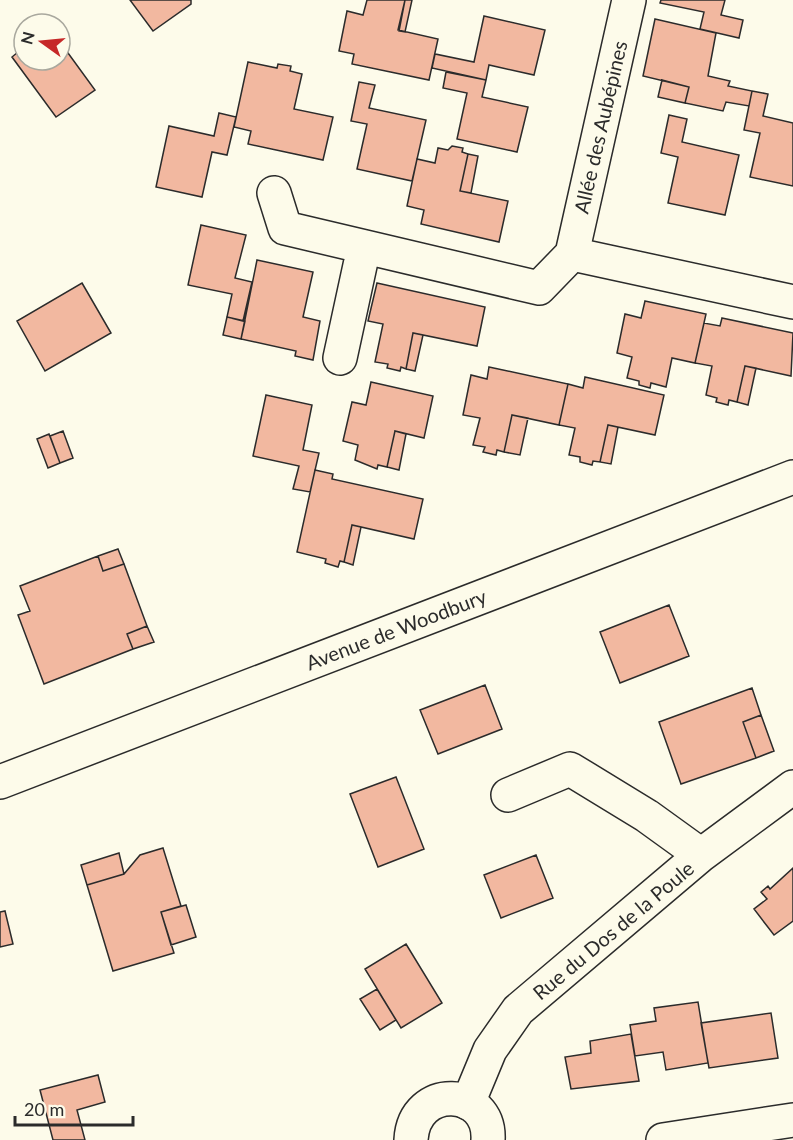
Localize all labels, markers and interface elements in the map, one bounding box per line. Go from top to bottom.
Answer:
north arrow [12,12,72,72]
text: N [16,30,38,46]
street label: Allée des Aubépines [568,38,632,216]
street label: Avenue de Woodbury [302,583,490,674]
street label: Rue du Dos de la Poule [528,856,698,1004]
scale bar [15,1089,134,1127]
text: 20 m [24,1098,64,1120]

